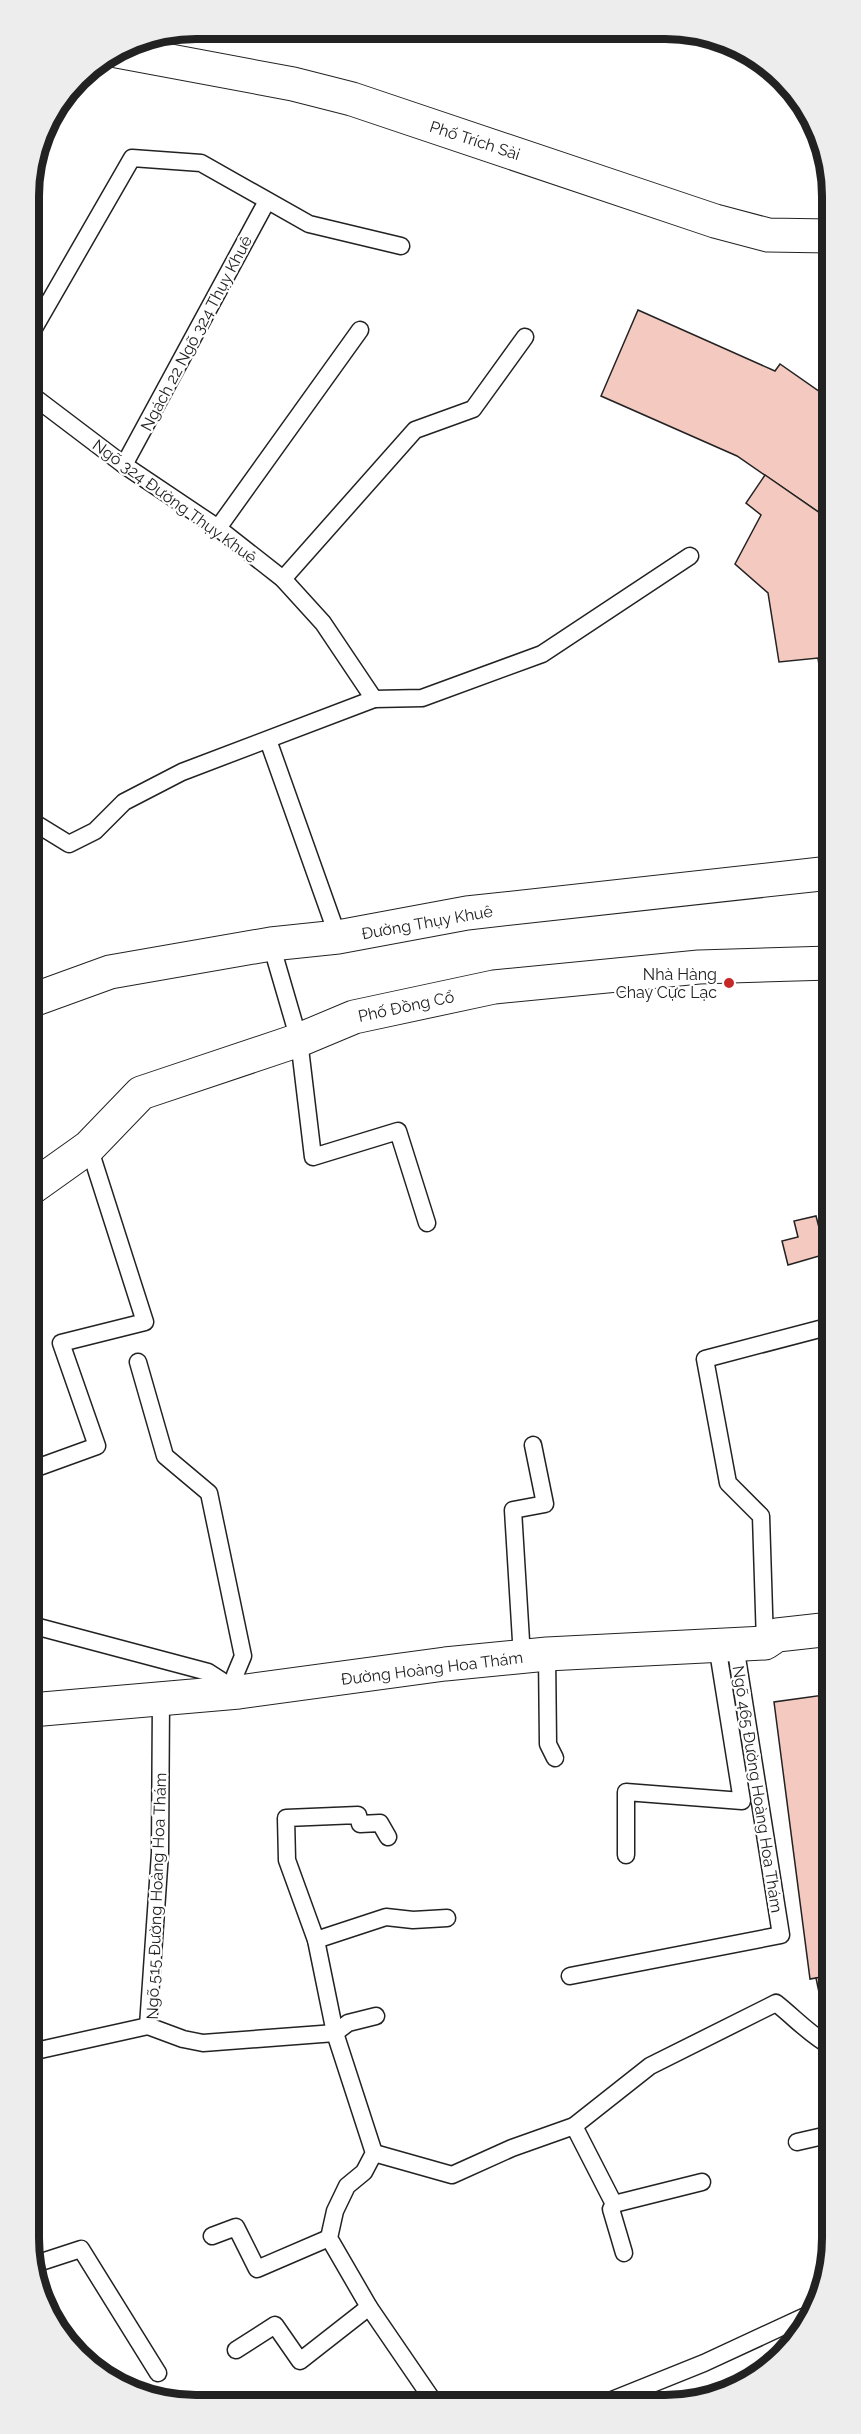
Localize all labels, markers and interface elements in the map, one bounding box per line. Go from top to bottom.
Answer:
street label: Phố Trích Sài [427,117,522,164]
street label: Ngách 22 Ngõ 324 Thụy Khuê [137,232,256,434]
street label: Ngõ 324 Đường Thụy Khuê [89,435,260,567]
street label: Đường Thụy Khuê [360,902,494,943]
place label: Nhà Hàng Chay Cực Lạc [616,965,717,1002]
marker: Nhà Hàng Chay Cực Lạc [722,976,736,990]
street label: Phố Đồng Cổ [356,987,456,1026]
street label: Đường Hoàng Hoa Thám [340,1648,524,1689]
street label: Ngõ 465 Đường Hoàng Hoa Thám [729,1664,786,1914]
street label: Ngõ 515 Đường Hoàng Hoa Thám [143,1772,170,2020]

